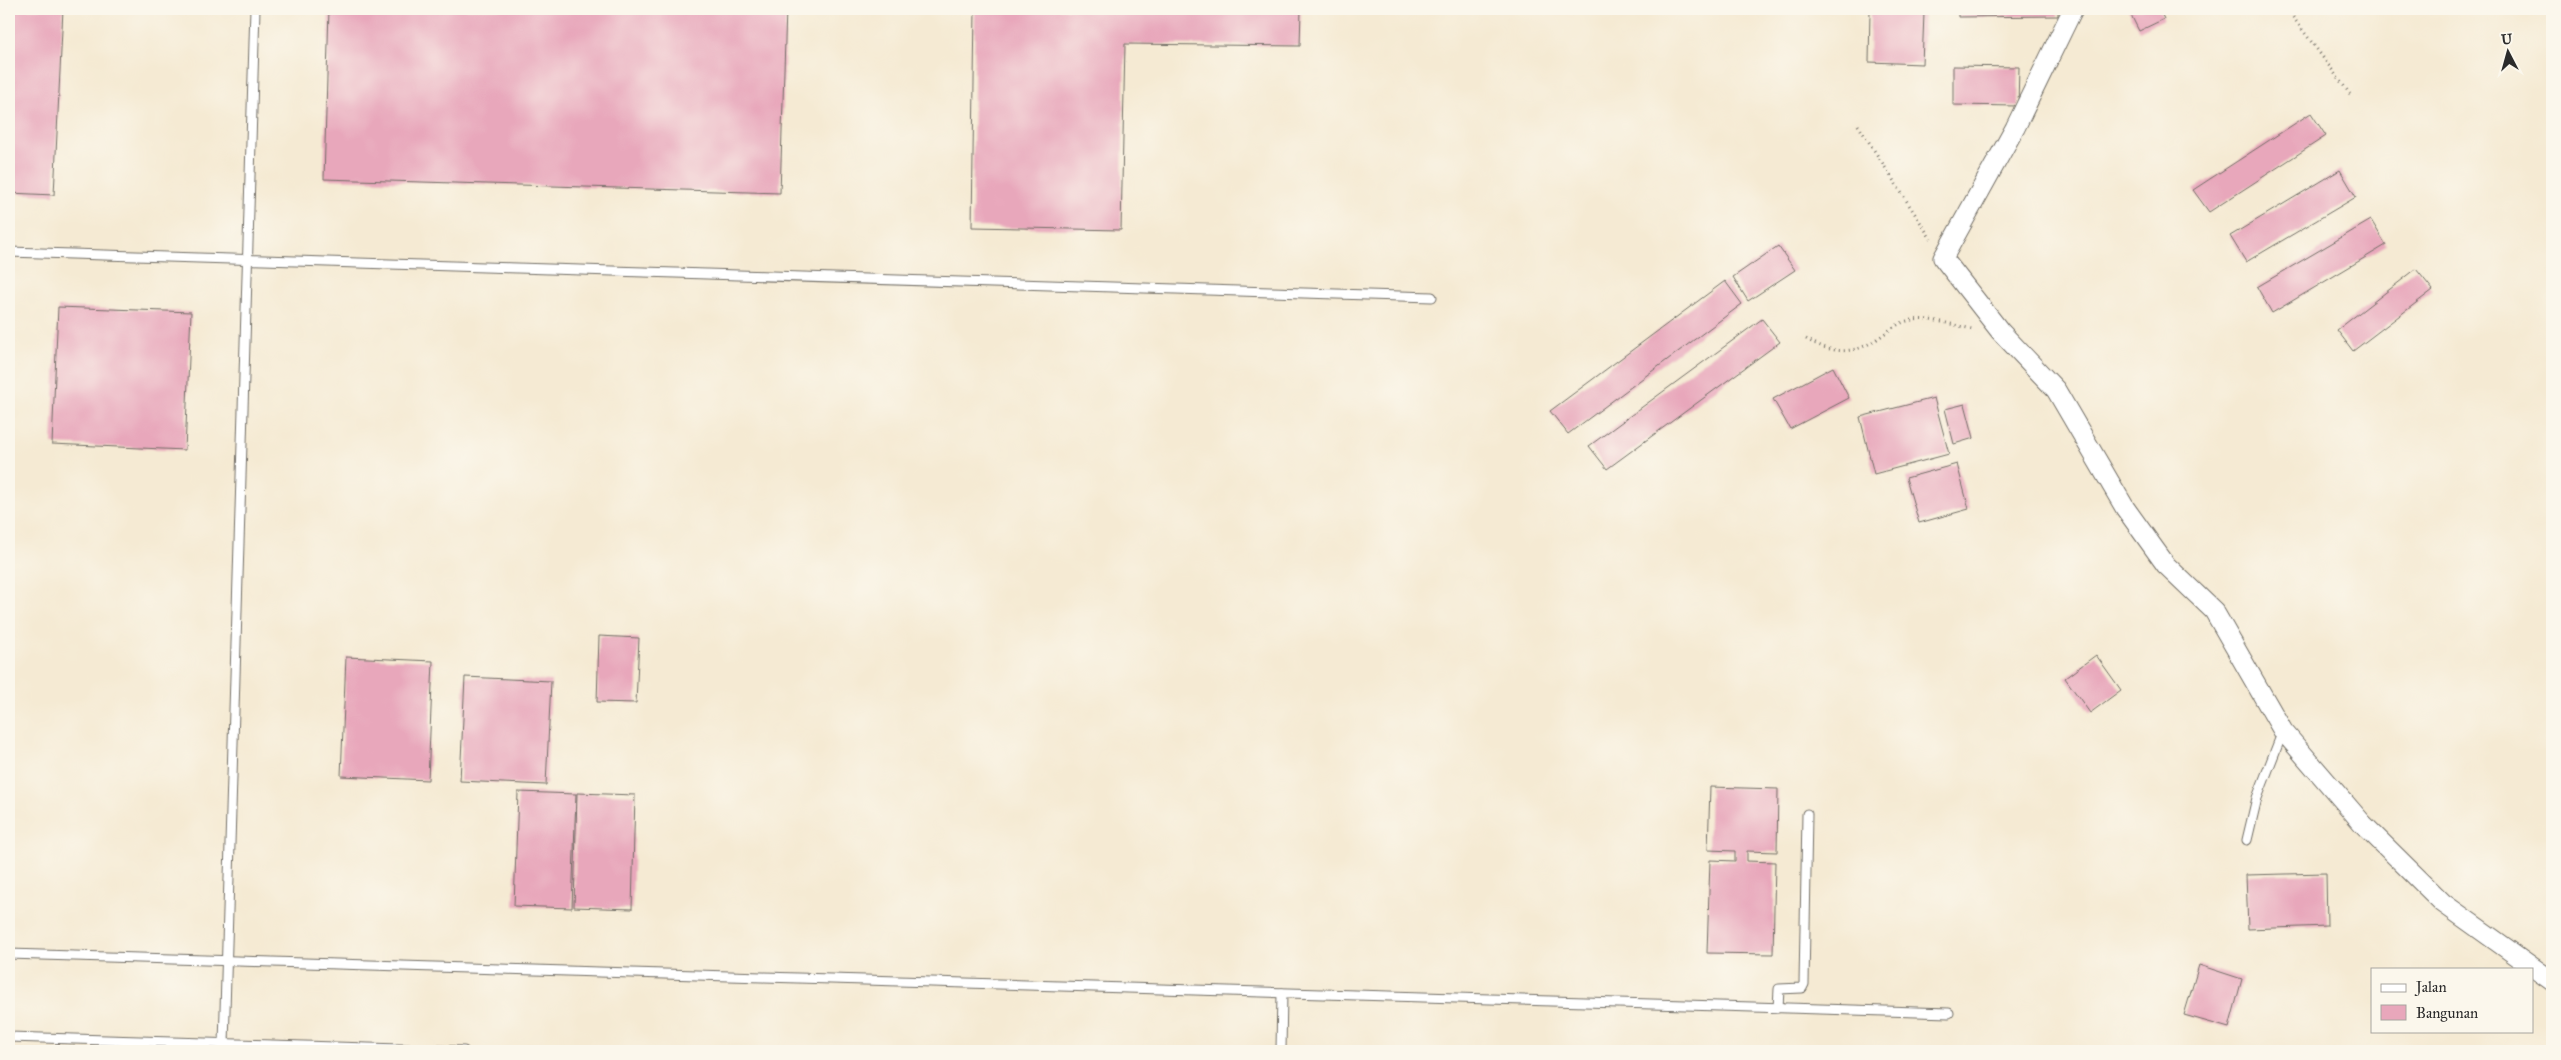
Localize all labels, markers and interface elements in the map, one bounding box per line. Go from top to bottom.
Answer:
north arrow [2484,28,2534,78]
text: U [2500,30,2514,49]
legend [2371,968,2534,1032]
text: Jalan [2414,978,2447,997]
text: Bangunan [2416,1004,2478,1022]

